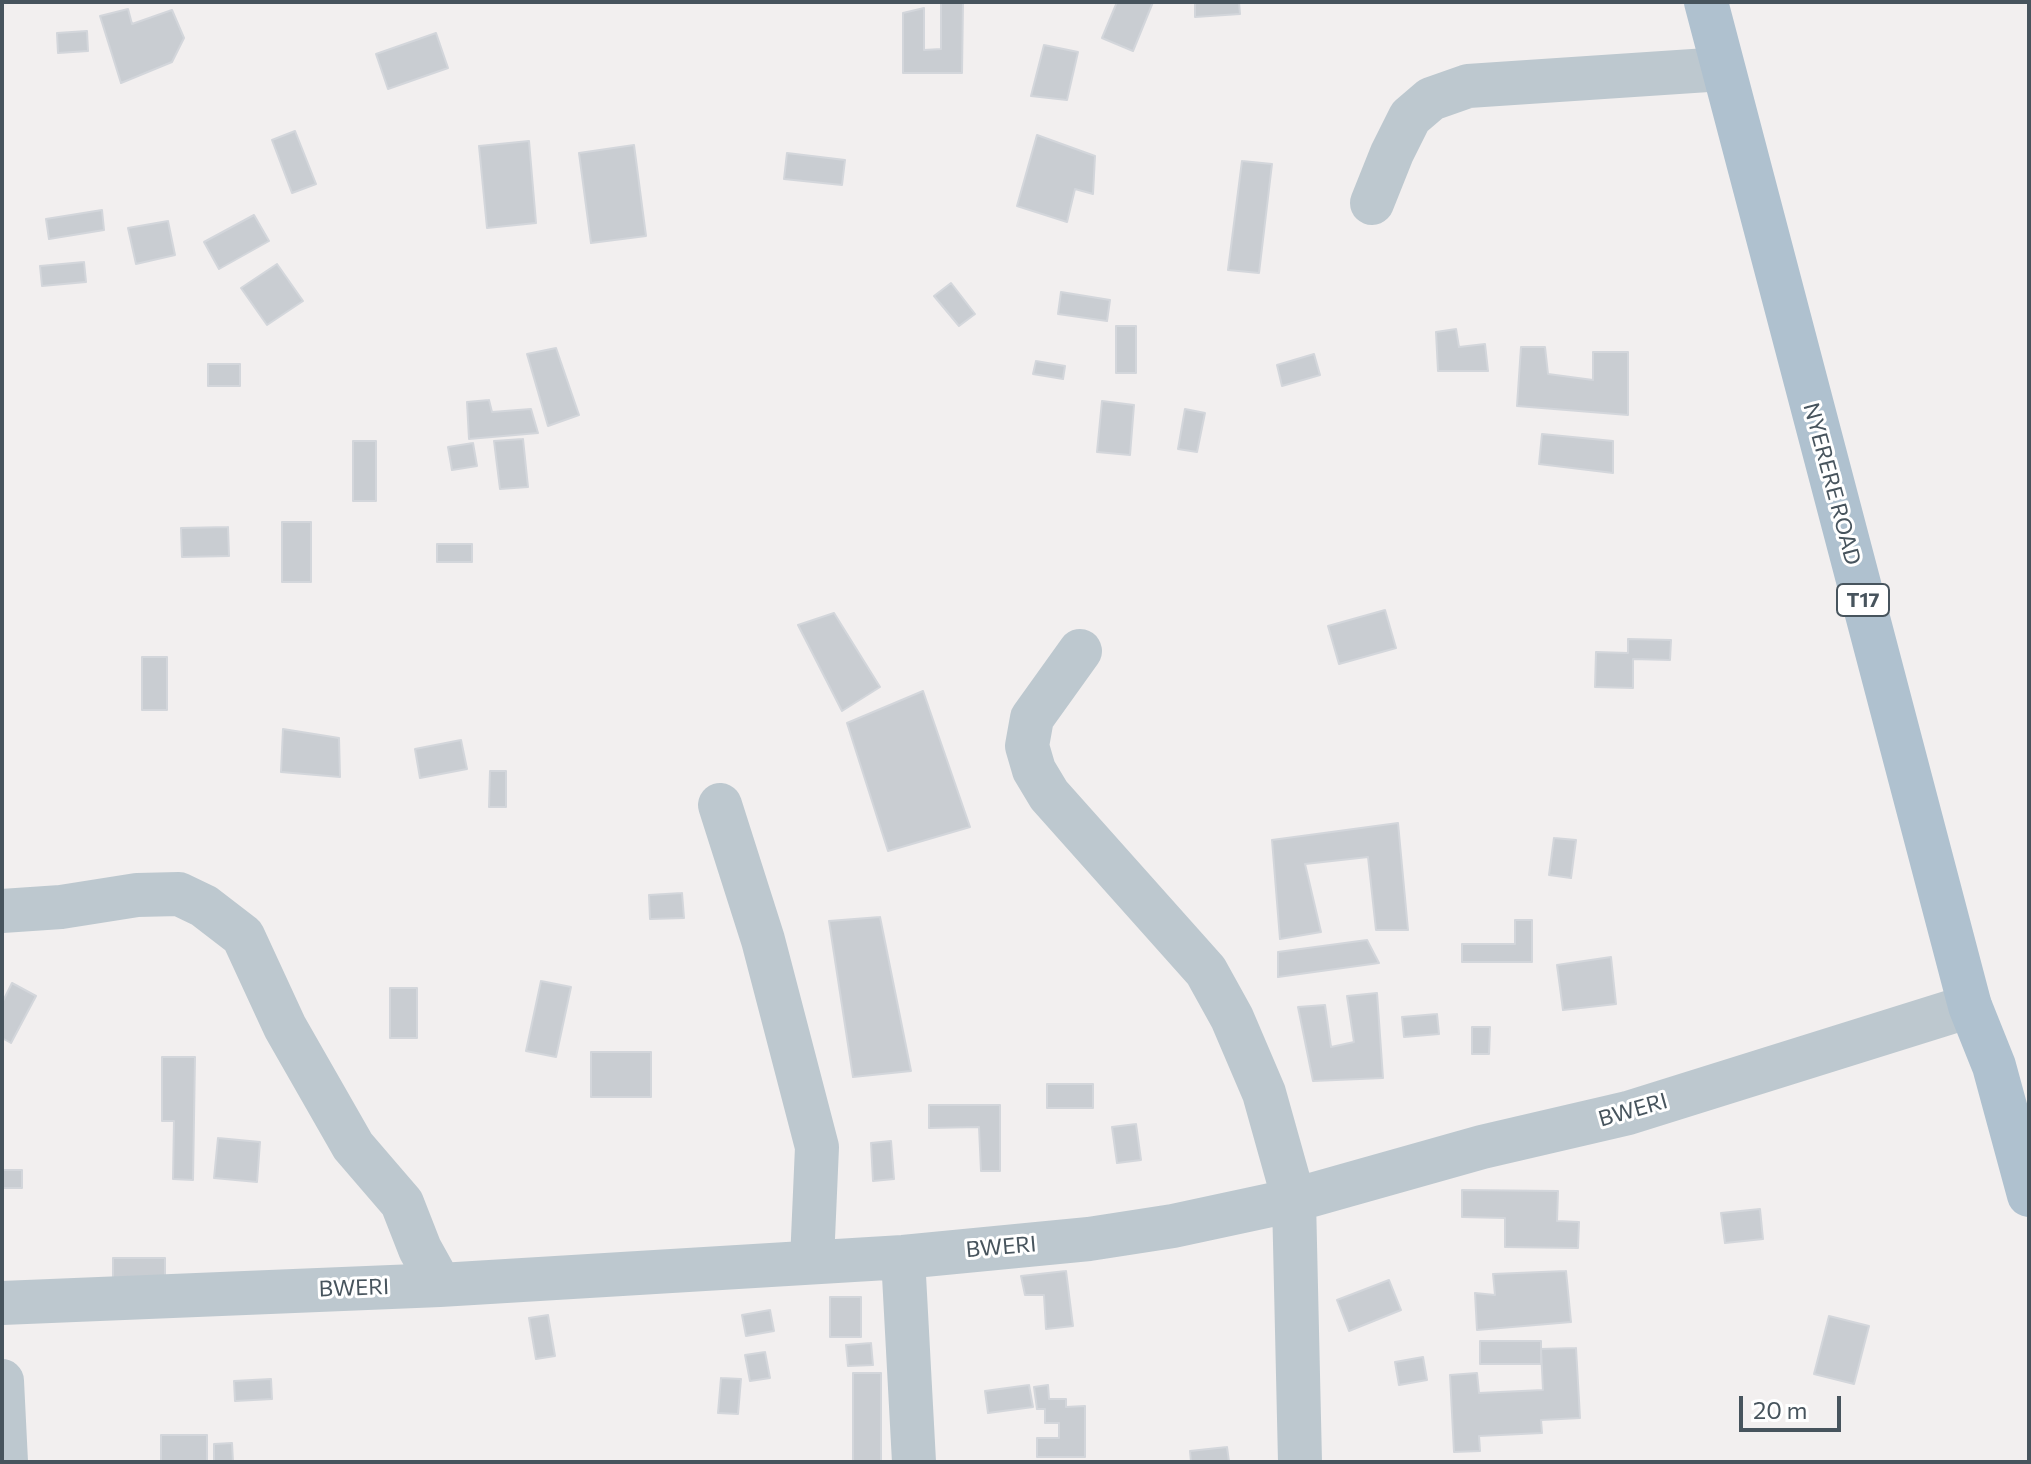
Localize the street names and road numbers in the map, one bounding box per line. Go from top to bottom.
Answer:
street label: NYERERE ROAD [1798,400,1866,568]
road number: T17 [1837,584,1889,616]
street label: BWERI [1595,1088,1671,1132]
street label: BWERI [965,1231,1037,1263]
street label: BWERI [318,1274,390,1302]

